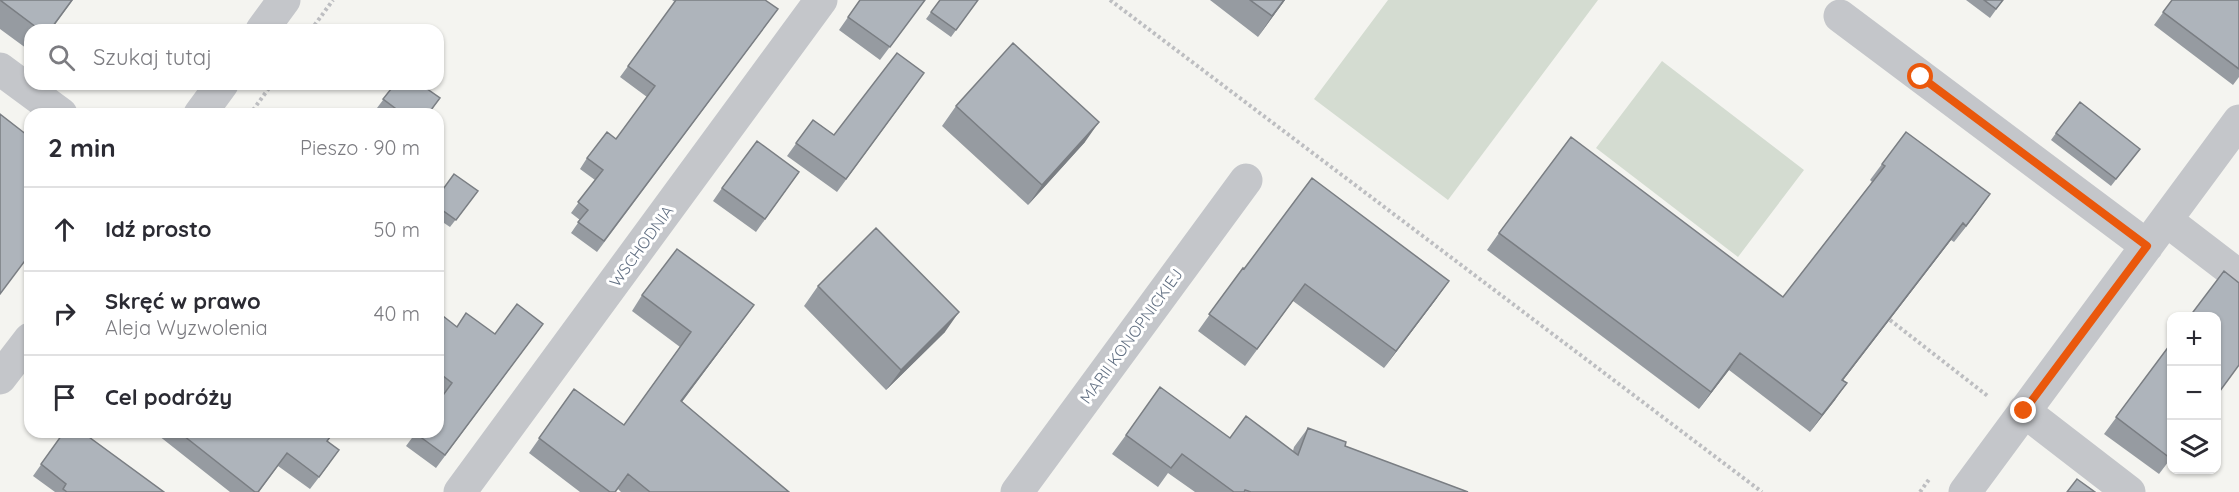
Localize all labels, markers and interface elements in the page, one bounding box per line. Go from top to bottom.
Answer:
search box [24,24,444,90]
icon: search [45,41,78,74]
text: Szukaj tutaj [93,43,212,71]
route start [1907,63,1933,89]
text: 2 min [48,131,116,164]
text: Pieszo · 90 m [300,135,420,160]
street label: WSCHODNIA [605,201,677,291]
icon: ahead [48,213,81,246]
text: Idź prosto [105,215,212,243]
text: 50 m [374,217,420,242]
street label: MARII KONOPNICKIEJ [1075,265,1187,407]
text: Skręć w prawo [105,287,261,315]
icon: right [48,297,81,330]
text: 40 m [374,301,420,326]
map controls [2167,312,2221,474]
button: + [2167,312,2221,366]
text: Aleja Wyzwolenia [105,315,268,340]
button: − [2167,366,2221,420]
icon: arrive [48,381,81,414]
text: Cel podróży [105,383,232,411]
route end [2010,397,2036,423]
button: layers [2167,420,2221,474]

